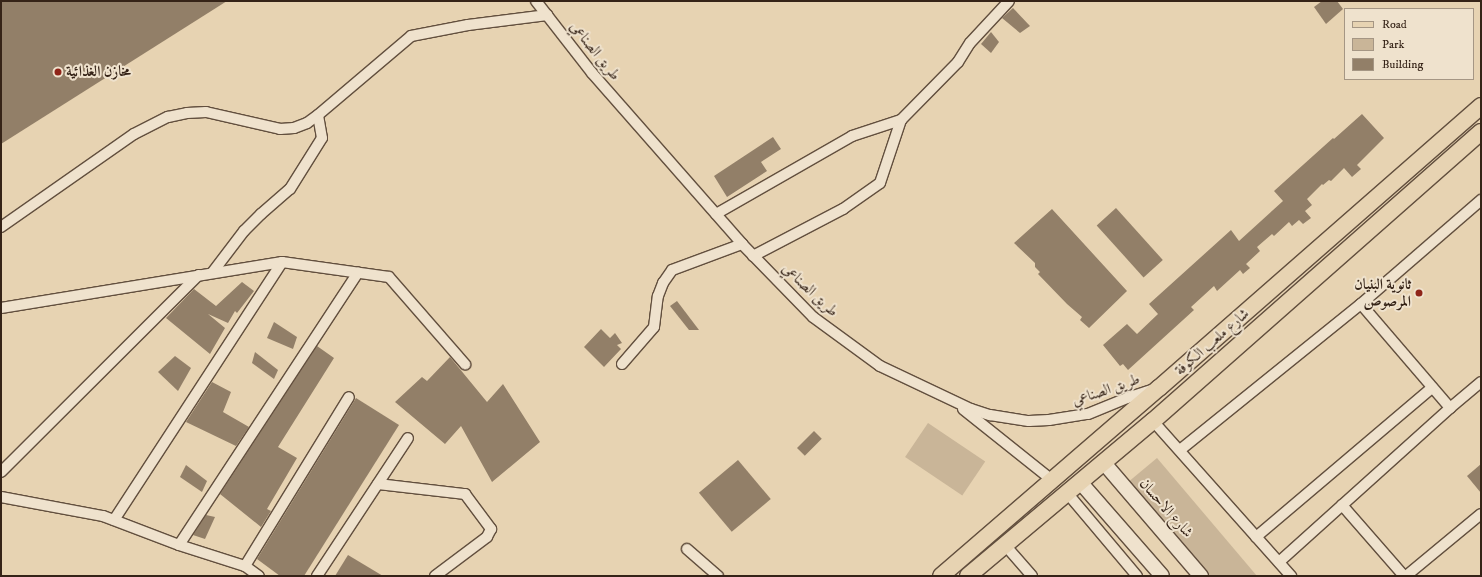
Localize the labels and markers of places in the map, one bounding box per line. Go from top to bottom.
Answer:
place label: مخازن الغذائية [66,63,131,81]
marker: مخازن الغذائية [53,67,63,77]
place label: ثانوية البنيان المرصوص [1354,275,1411,310]
marker: ثانوية البنيان المرصوص [1414,288,1424,298]

